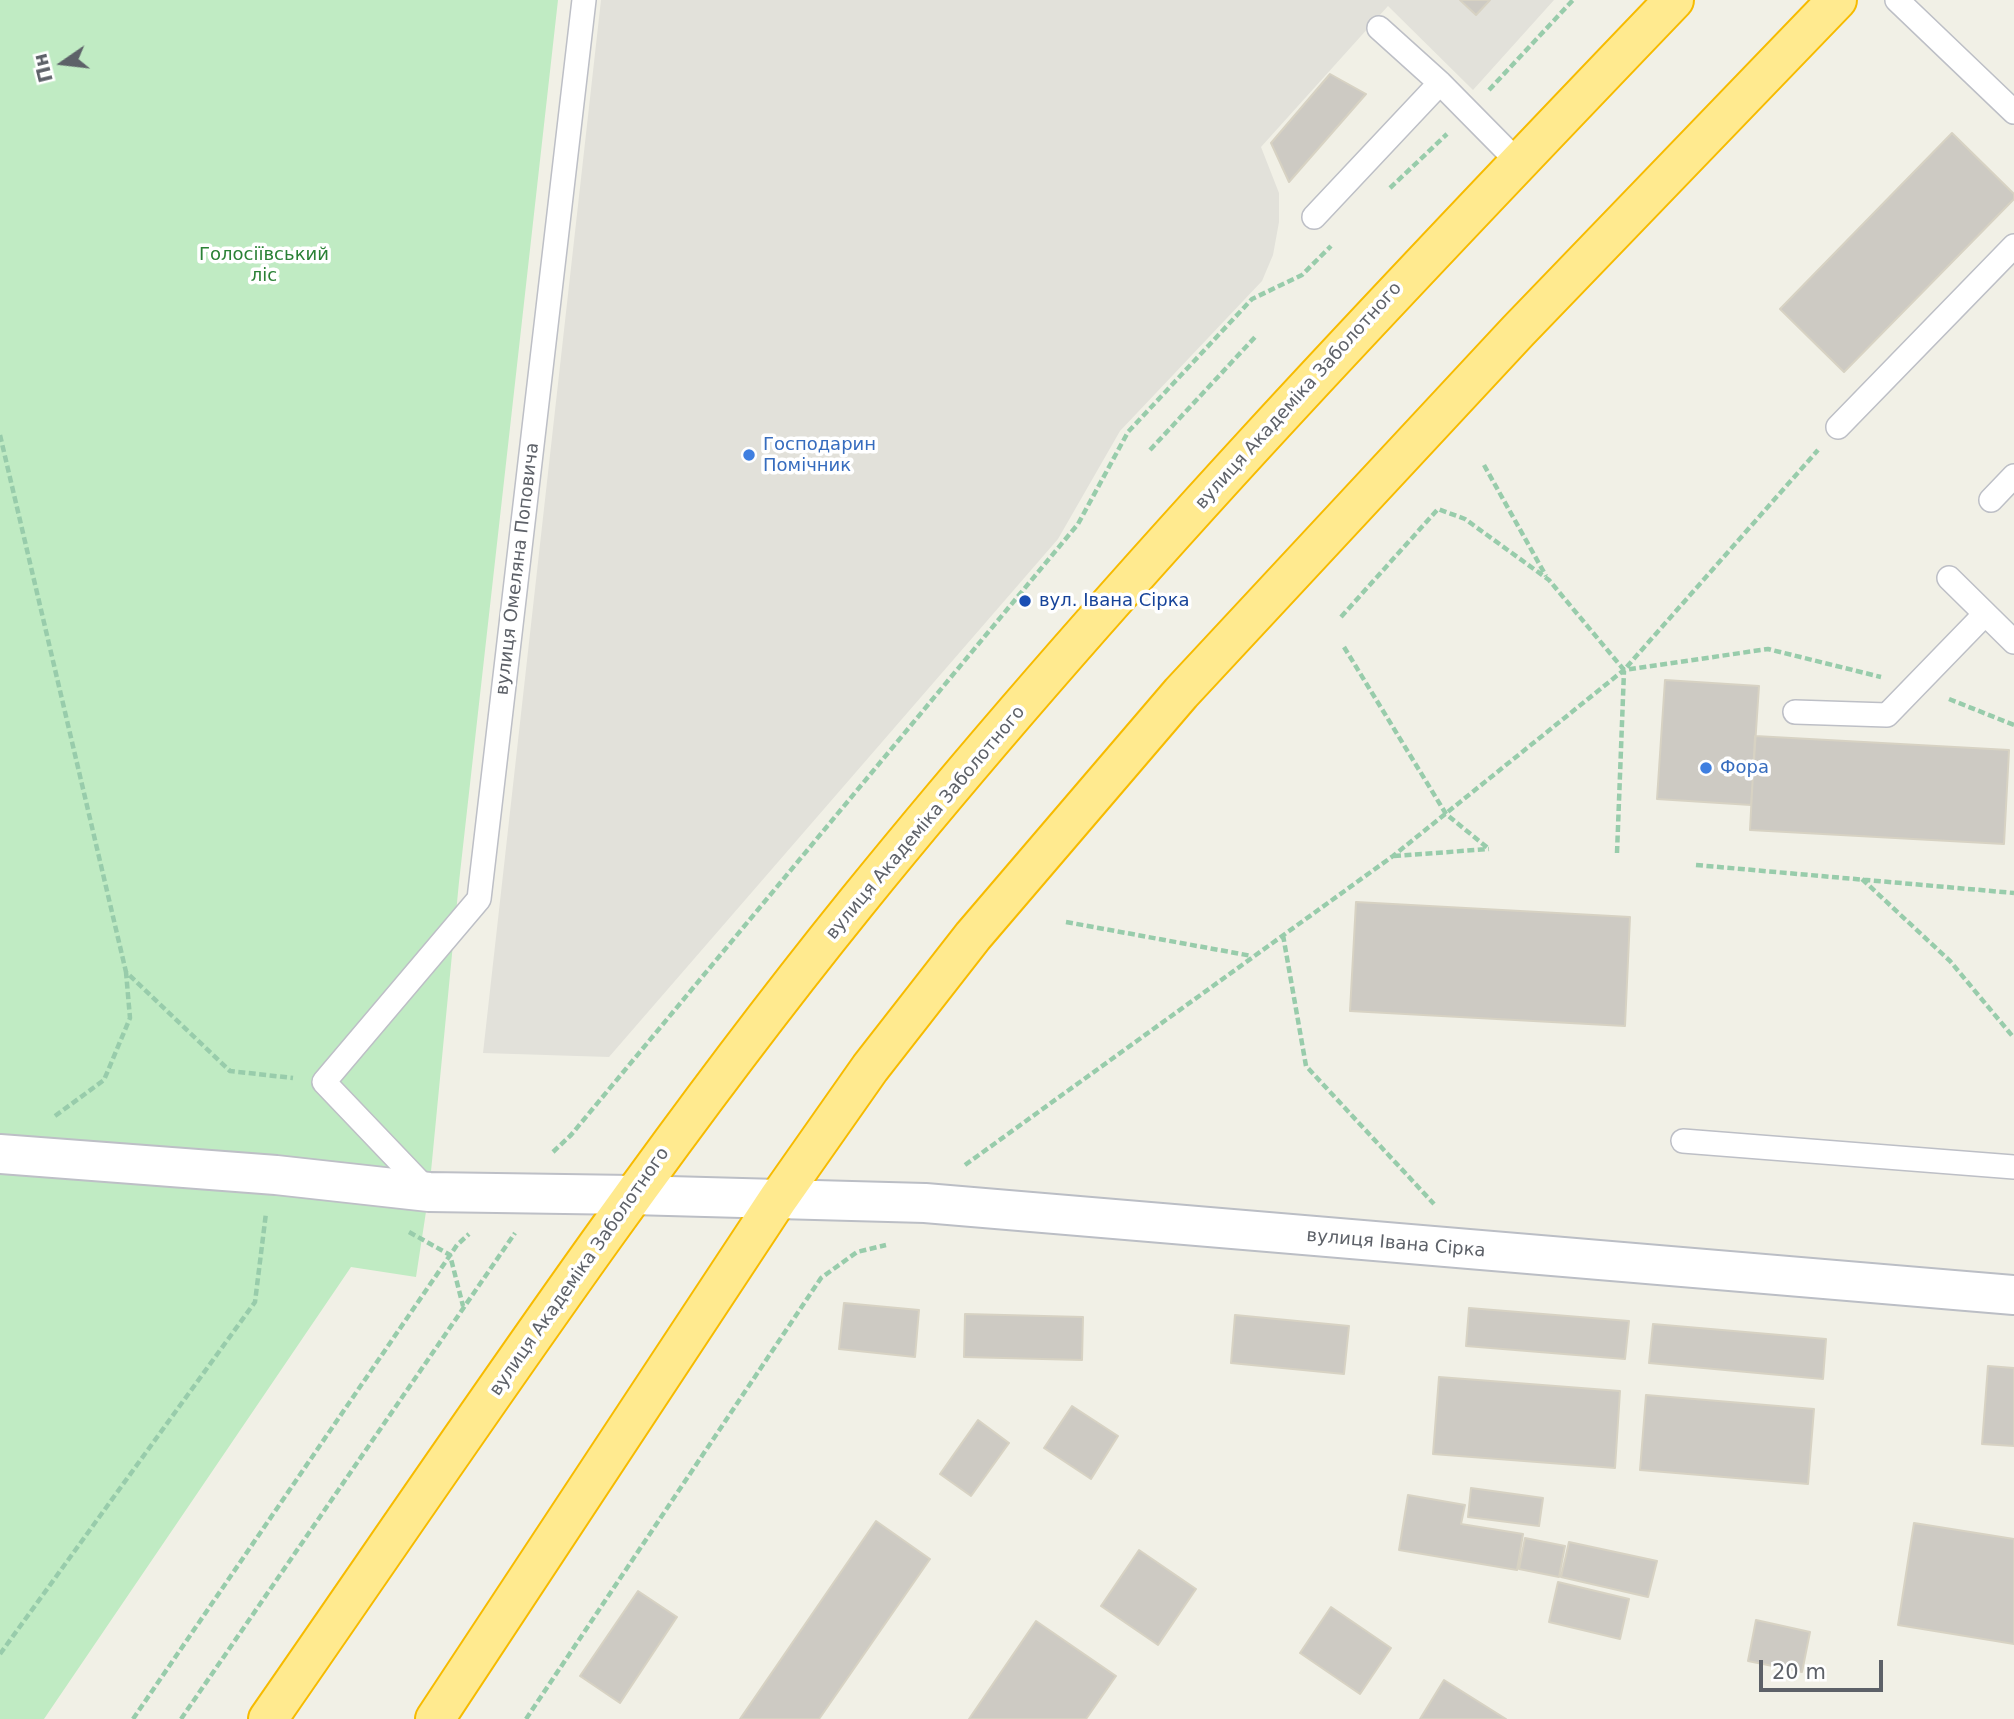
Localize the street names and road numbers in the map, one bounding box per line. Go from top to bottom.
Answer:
street label: вулиця Академіка Заболотного [1191,278,1407,514]
street label: вулиця Омеляна Поповича [492,442,544,696]
street label: вулиця Академіка Заболотного [822,702,1030,944]
street label: вулиця Академіка Заболотного [486,1144,674,1400]
street label: вулиця Івана Сірка [1306,1225,1486,1263]

